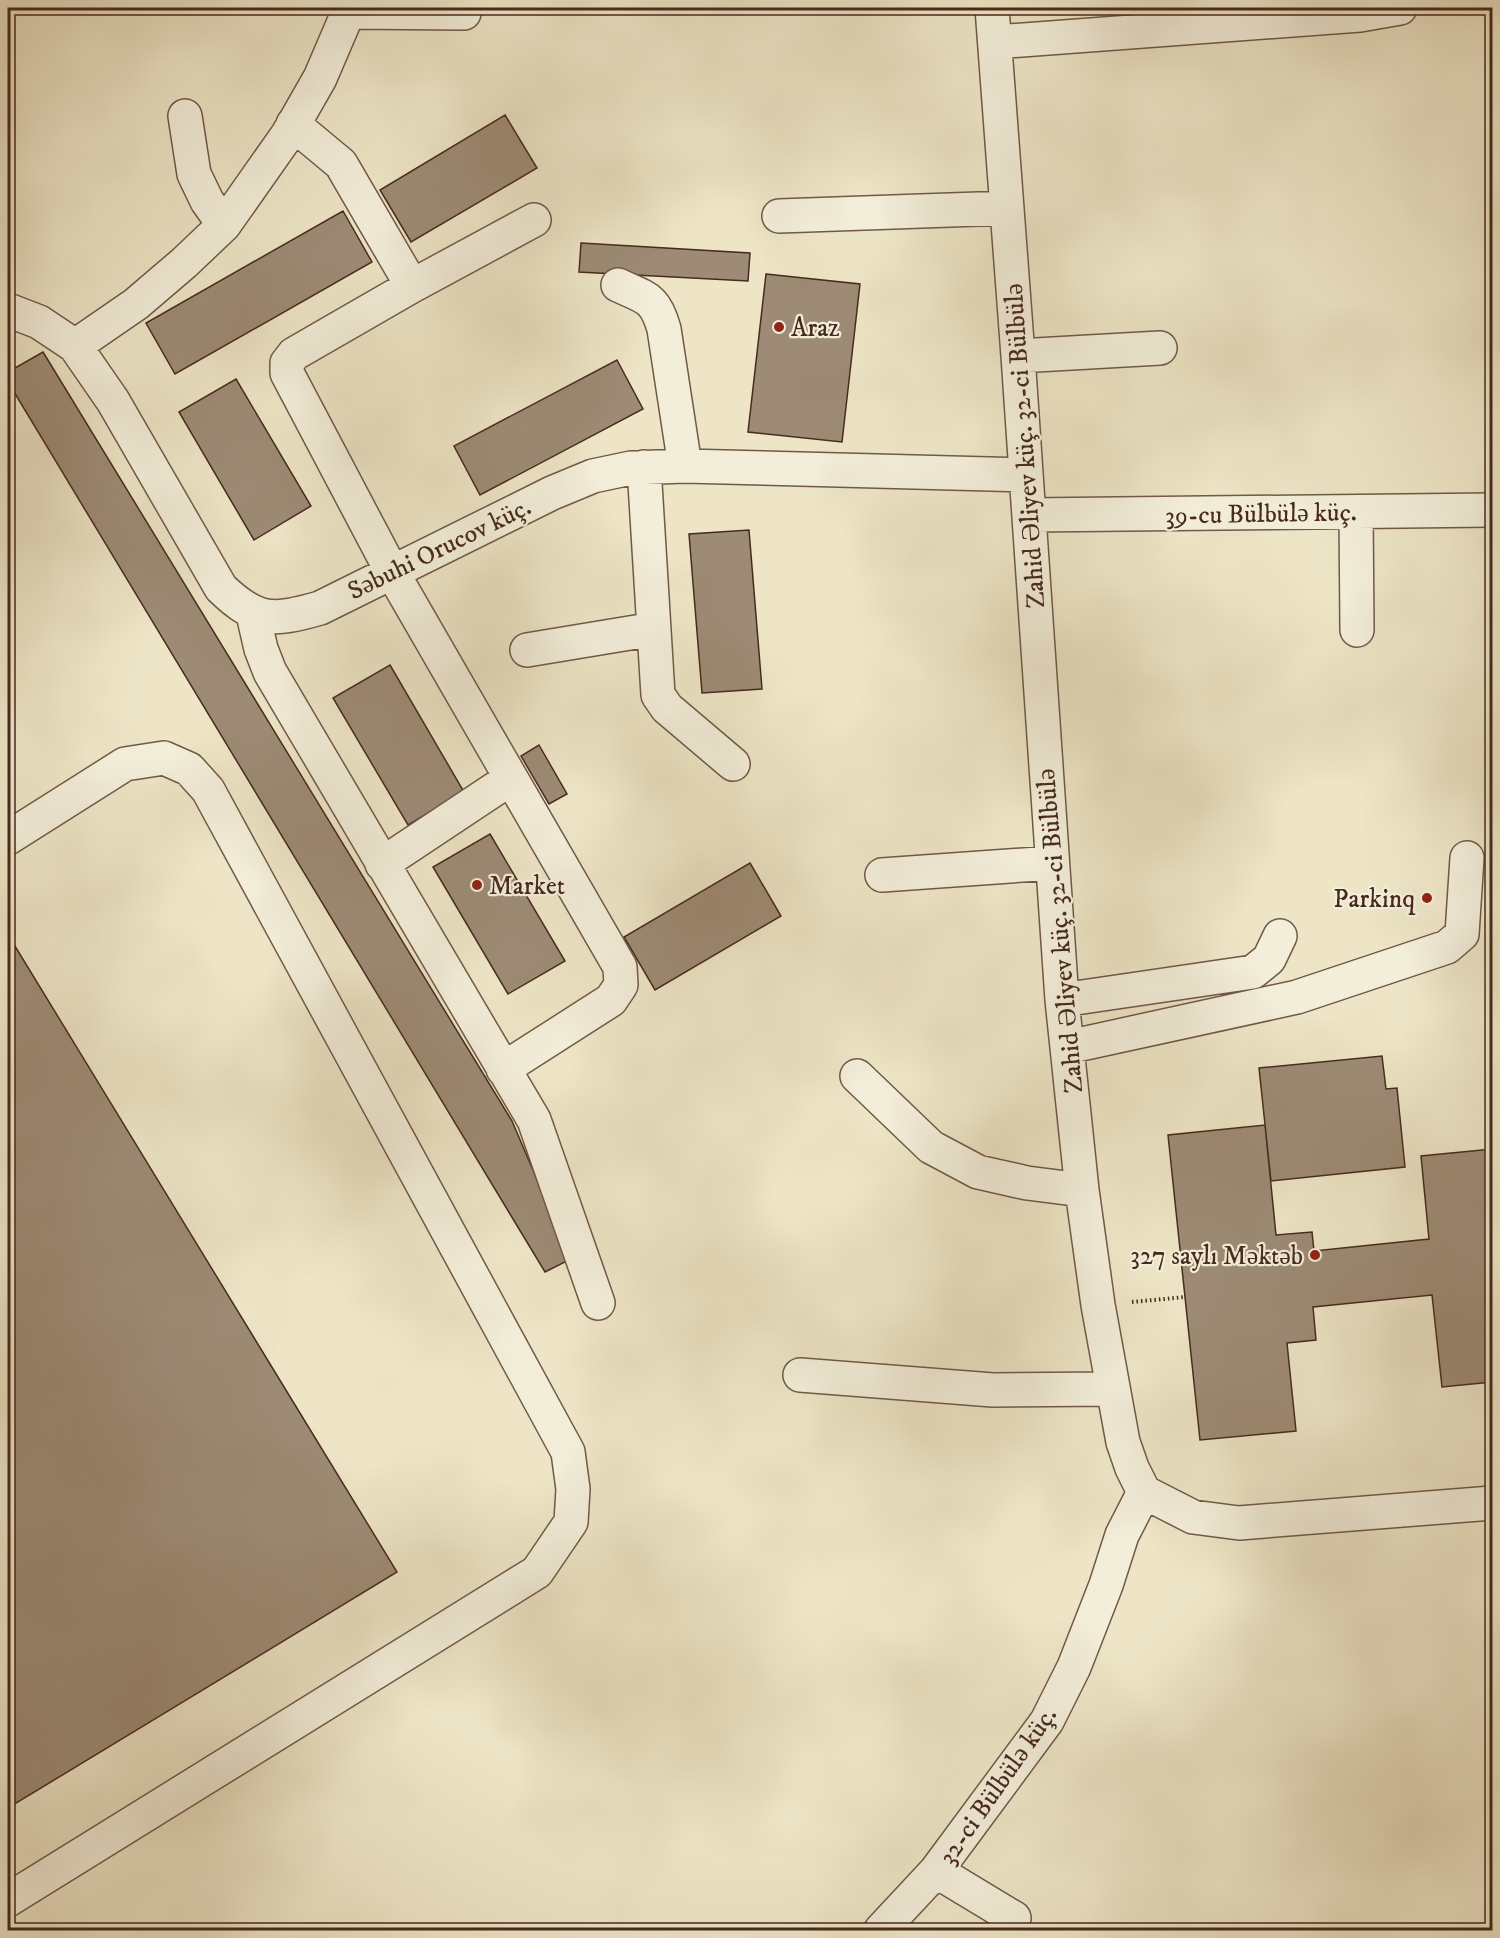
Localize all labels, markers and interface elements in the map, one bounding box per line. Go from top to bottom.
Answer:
street label: Zahid Əliyev küç. 32-ci Bülbülə [998,282,1053,609]
place label: Araz [791,312,840,345]
marker: Araz [772,320,786,334]
street label: Səbuhi Orucov küç. [343,491,537,608]
street label: 39-cu Bülbülə küç. [1165,496,1357,533]
street label: Zahid Əliyev küç. 32-ci Bülbülə [1030,767,1091,1095]
place label: Market [489,870,565,903]
marker: Market [470,878,484,892]
place label: Parkinq [1333,883,1416,916]
marker: Parkinq [1420,891,1434,905]
place label: 327 saylı Məktəb [1130,1240,1303,1273]
marker: 327 saylı Məktəb [1308,1248,1322,1262]
street label: 32-ci Bülbülə küç. [931,1700,1065,1871]

